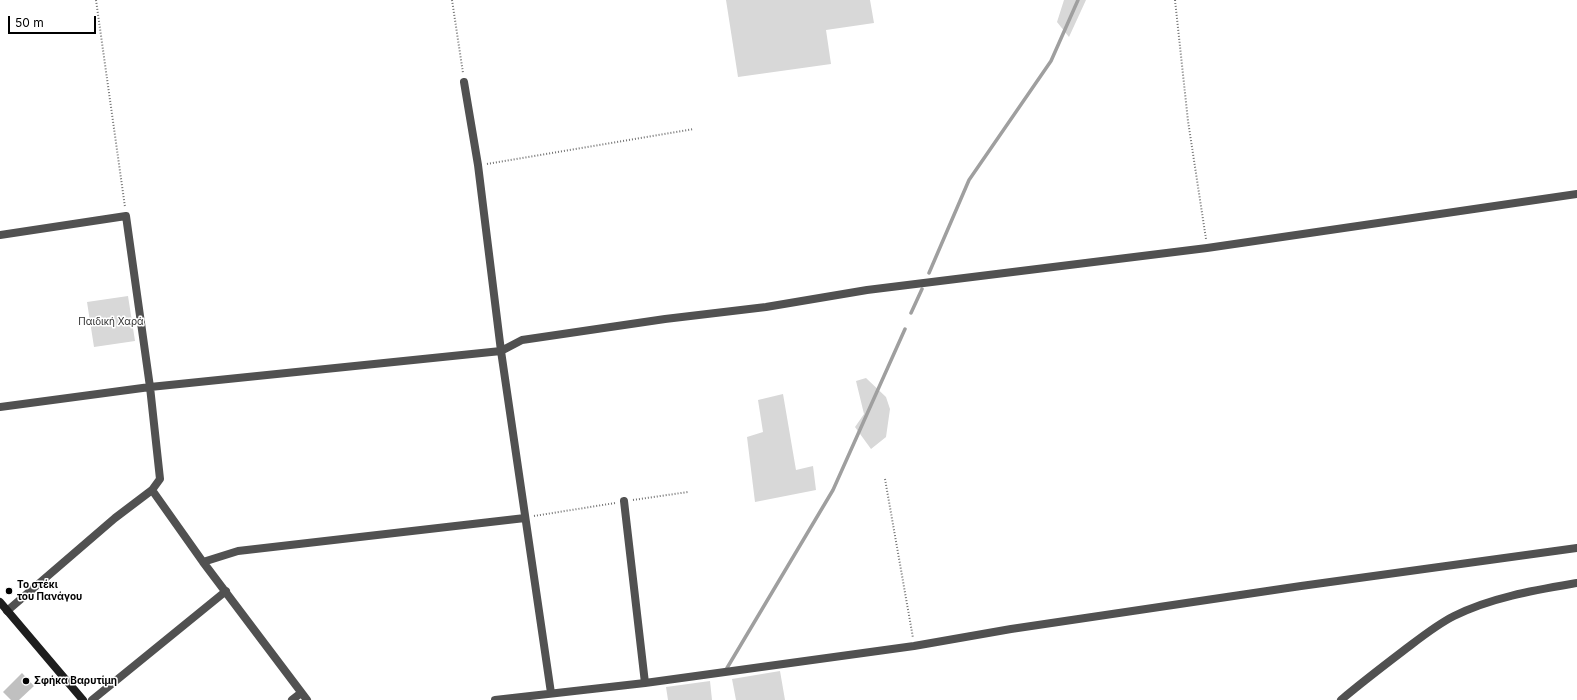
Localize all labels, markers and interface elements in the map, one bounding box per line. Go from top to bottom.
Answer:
scale bar [10,8,98,34]
text: 50 m [15,15,44,30]
park label: Παιδική Χαρά [78,316,144,328]
place label: Το στέκι του Πανάγου [17,579,82,602]
marker: Το στέκι του Πανάγου [4,586,14,596]
place label: Σφήκα Βαρυτίμη [34,675,117,687]
marker: Σφήκα Βαρυτίμη [21,676,31,686]

